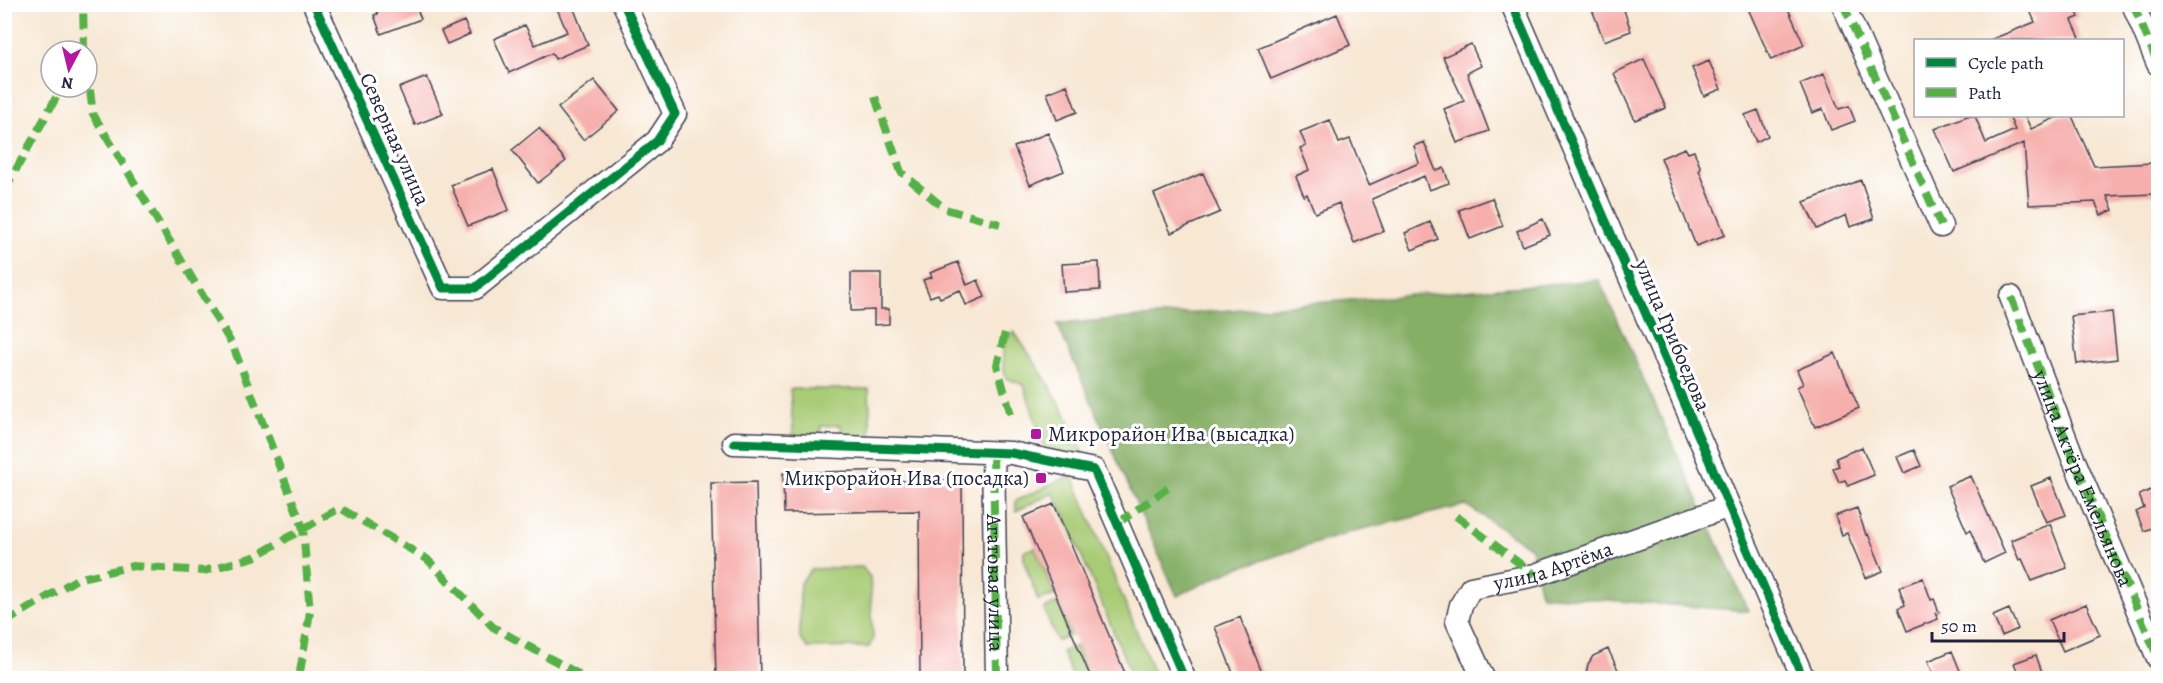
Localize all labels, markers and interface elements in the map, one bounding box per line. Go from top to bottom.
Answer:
north arrow [39,39,99,99]
legend [1914,39,2124,117]
text: Cycle path [1968,51,2044,75]
street label: Северная улица [353,68,437,210]
text: N [60,71,74,95]
text: Path [1968,81,2002,105]
street label: улица Грибоедова [1628,254,1718,416]
street label: улица Актёра Емельянова [2026,365,2140,591]
place label: Микрорайон Ива (высадка) [1048,420,1294,448]
marker: Микрорайон Ива (высадка) [1029,427,1043,441]
place label: Микрорайон Ива (посадка) [784,464,1029,492]
marker: Микрорайон Ива (посадка) [1034,471,1048,485]
street label: Агатовая улица [980,513,1011,652]
street label: улица Артёма [1490,534,1617,597]
scale bar [1932,605,2064,643]
text: 50 m [1941,614,1977,638]

